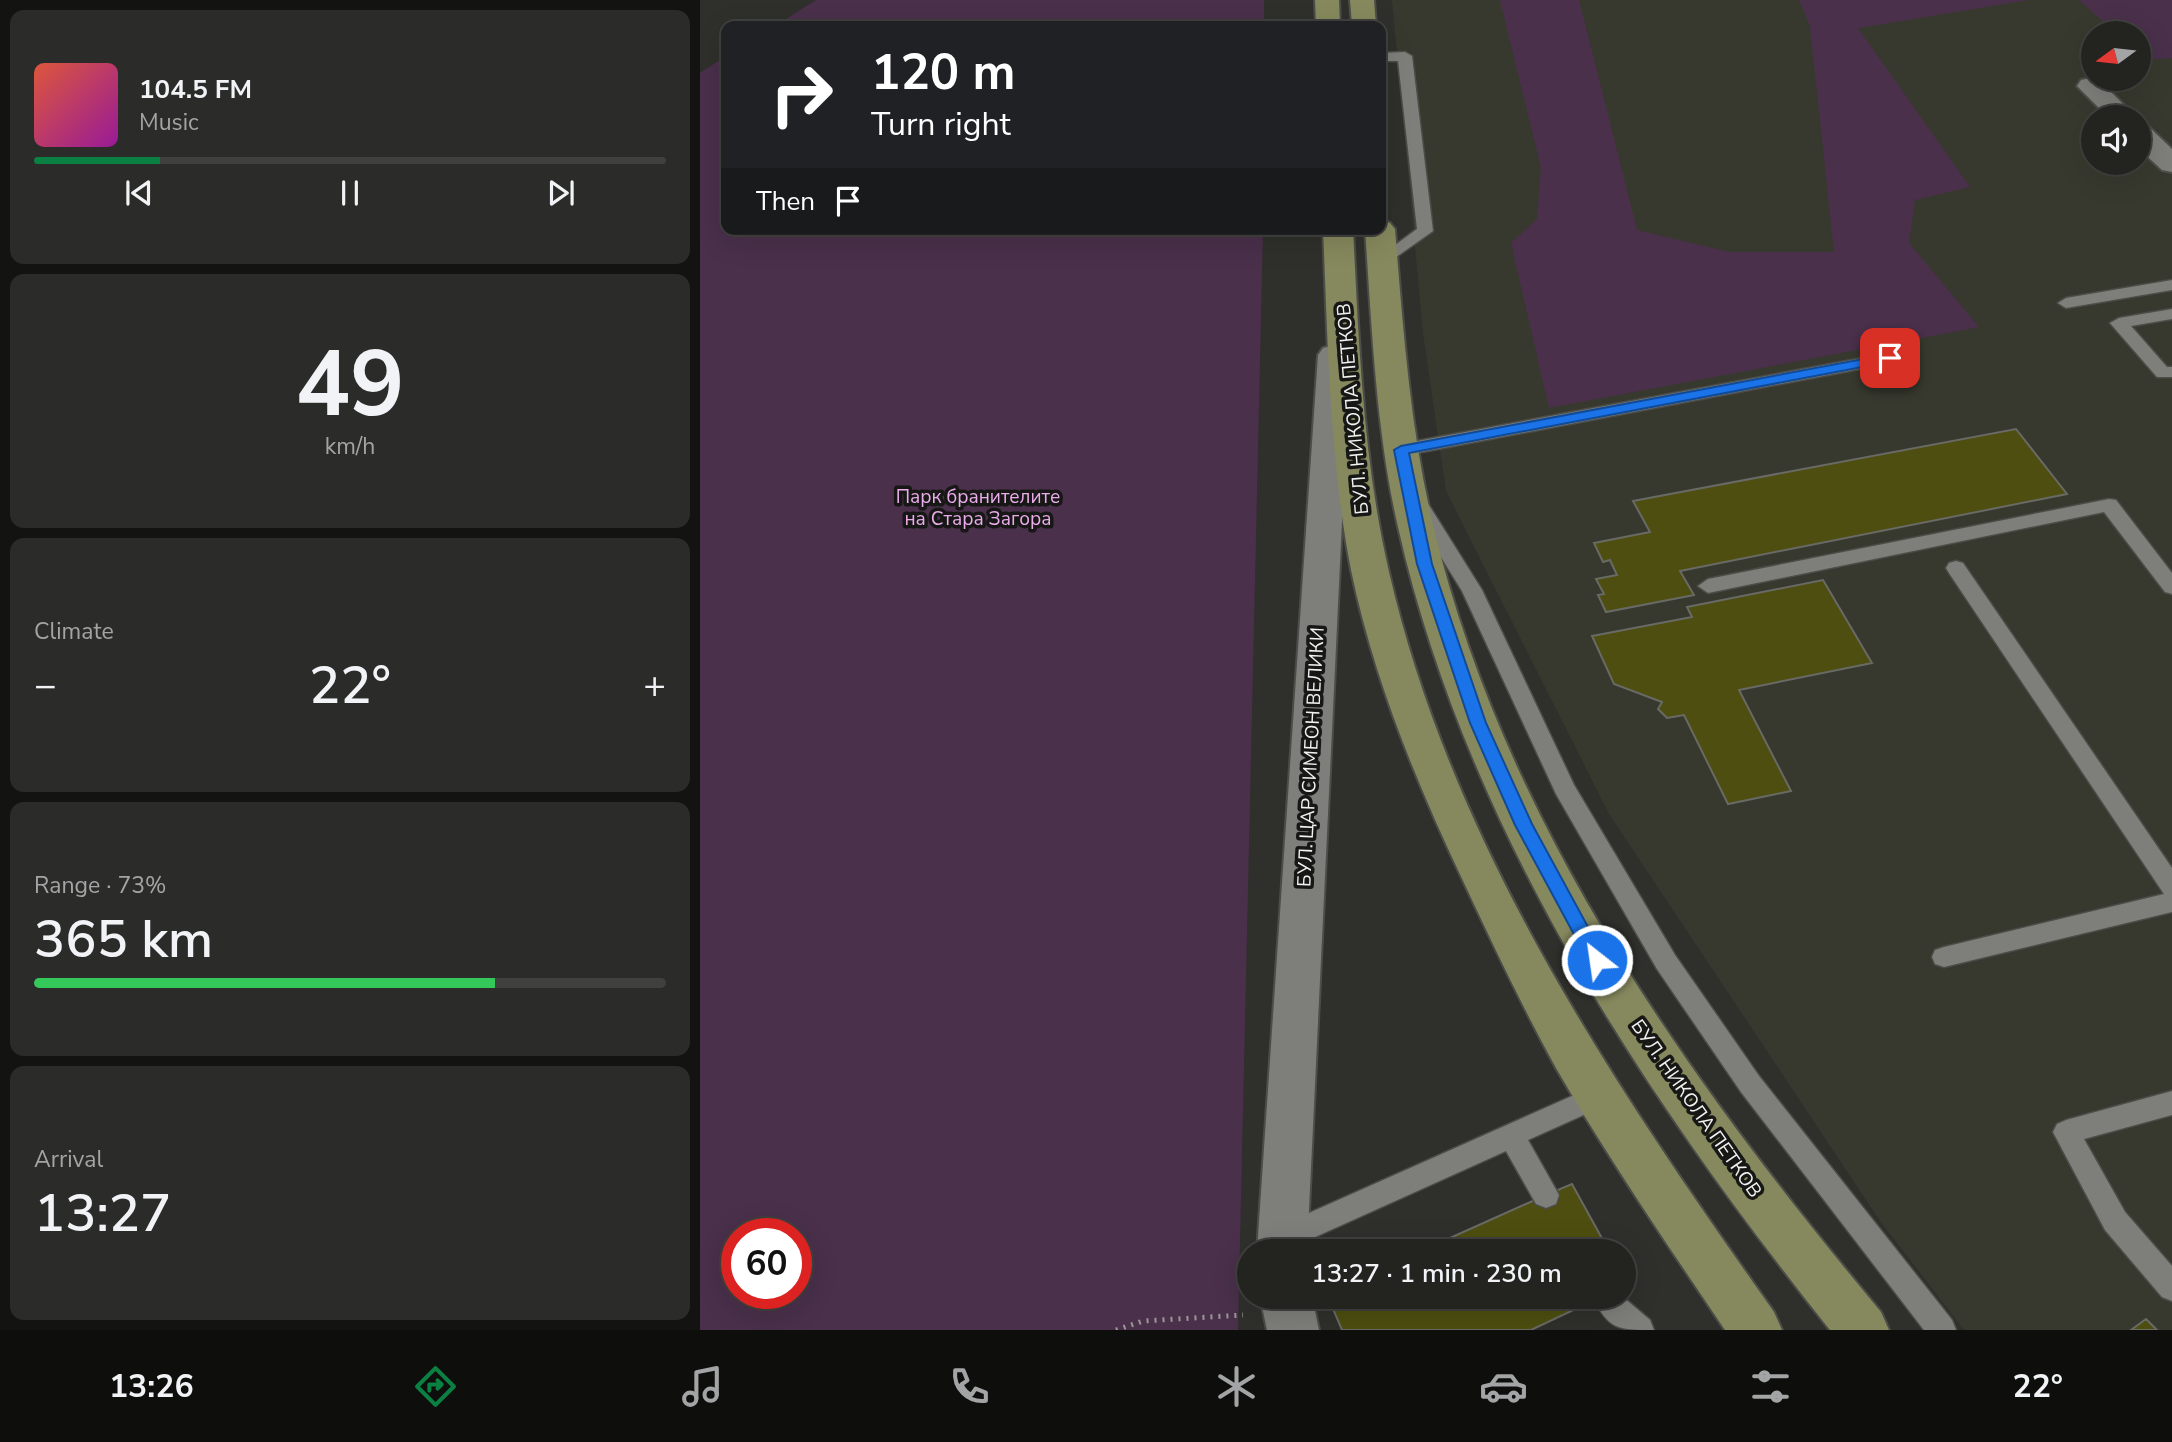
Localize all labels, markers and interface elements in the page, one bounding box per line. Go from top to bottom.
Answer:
north arrow [2081,21,2151,91]
map controls [2081,21,2151,175]
text: 120 m [871,39,1015,106]
icon: right [756,49,847,140]
text: 104.5 FM [139,72,252,107]
text: Turn right [871,103,1011,146]
button: sound [2081,105,2151,175]
text: Music [139,107,199,138]
icon: previous [120,174,158,212]
icon: pause [331,174,369,212]
icon: next [542,174,580,212]
icon: arrive [829,182,867,220]
text: Then [756,184,815,219]
street label: БУЛ. НИКОЛА ПЕТКОВ [1331,302,1375,516]
text: 49 [295,323,405,447]
pin [1860,328,1920,388]
icon: arrive [1871,339,1909,377]
text: km/h [325,431,375,462]
park label: Парк бранителите на Стара Загора [896,484,1060,532]
text: Climate [34,616,114,647]
street label: БУЛ. ЦАР СИМЕОН ВЕЛИКИ [1291,626,1331,888]
text: 22° [309,650,391,721]
text: − [34,660,57,711]
text: + [643,660,666,711]
text: Range · 73% [34,870,166,901]
text: 365 km [34,904,213,975]
position arrow [1560,923,1634,997]
street label: БУЛ. НИКОЛА ПЕТКОВ [1625,1014,1768,1203]
text: Arrival [34,1144,103,1175]
text: 13:27 [34,1178,171,1249]
speed limit sign: 60 [721,1218,812,1309]
text: 13:27 · 1 min · 230 m [1311,1256,1562,1291]
icon: directions [411,1362,460,1411]
icon: music [678,1362,727,1411]
icon: phone [945,1362,994,1411]
icon: climate [1212,1362,1261,1411]
icon: car [1479,1362,1528,1411]
icon: filters [1746,1362,1795,1411]
text: 13:26 [109,1365,194,1408]
text: 22° [2012,1365,2063,1408]

